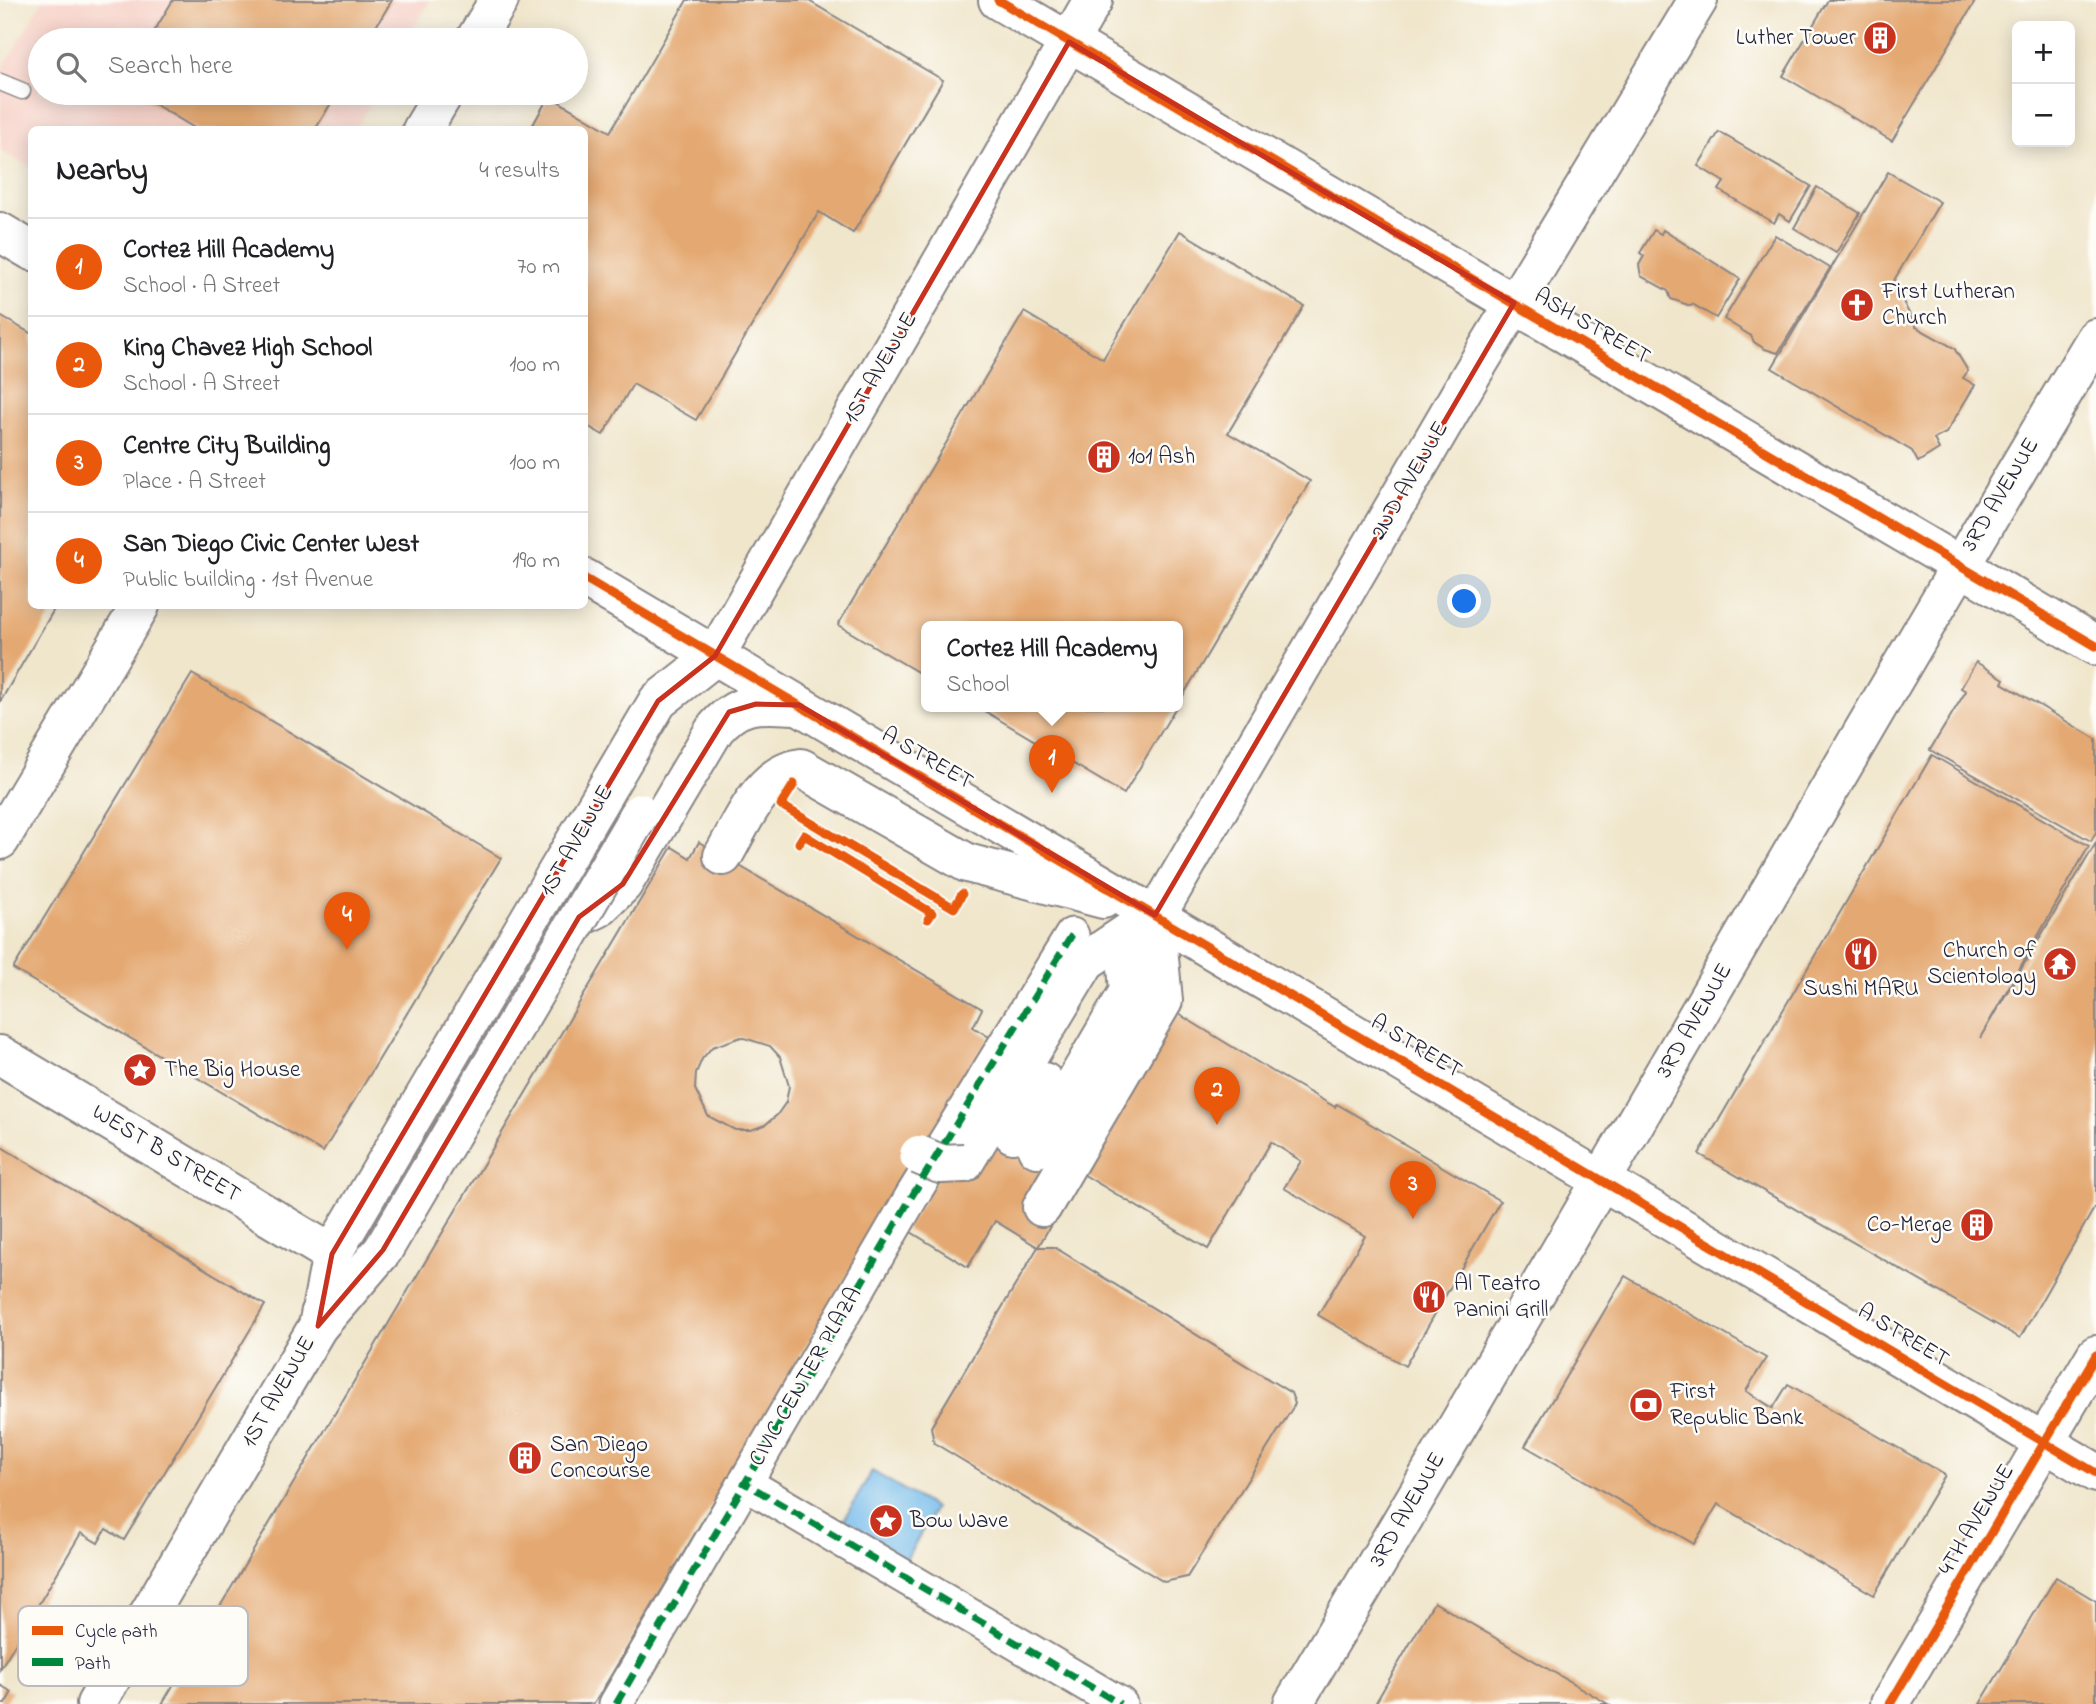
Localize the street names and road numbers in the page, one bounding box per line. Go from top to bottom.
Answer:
street label: ASH STREET [1528,280,1656,374]
street label: 1ST AVENUE [836,306,926,430]
street label: 2ND AVENUE [1363,415,1457,547]
street label: 3RD AVENUE [1954,432,2048,558]
street label: A STREET [875,719,979,799]
street label: 1ST AVENUE [532,779,622,903]
street label: 3RD AVENUE [1649,957,1741,1085]
street label: A STREET [1364,1007,1468,1087]
street label: WEST B STREET [85,1096,247,1212]
street label: CIVIC CENTER PLAZA [741,1281,871,1473]
street label: A STREET [1851,1296,1955,1376]
street label: 1ST AVENUE [234,1330,324,1454]
street label: 3RD AVENUE [1362,1446,1454,1574]
street label: 4TH AVENUE [1931,1458,2023,1582]

